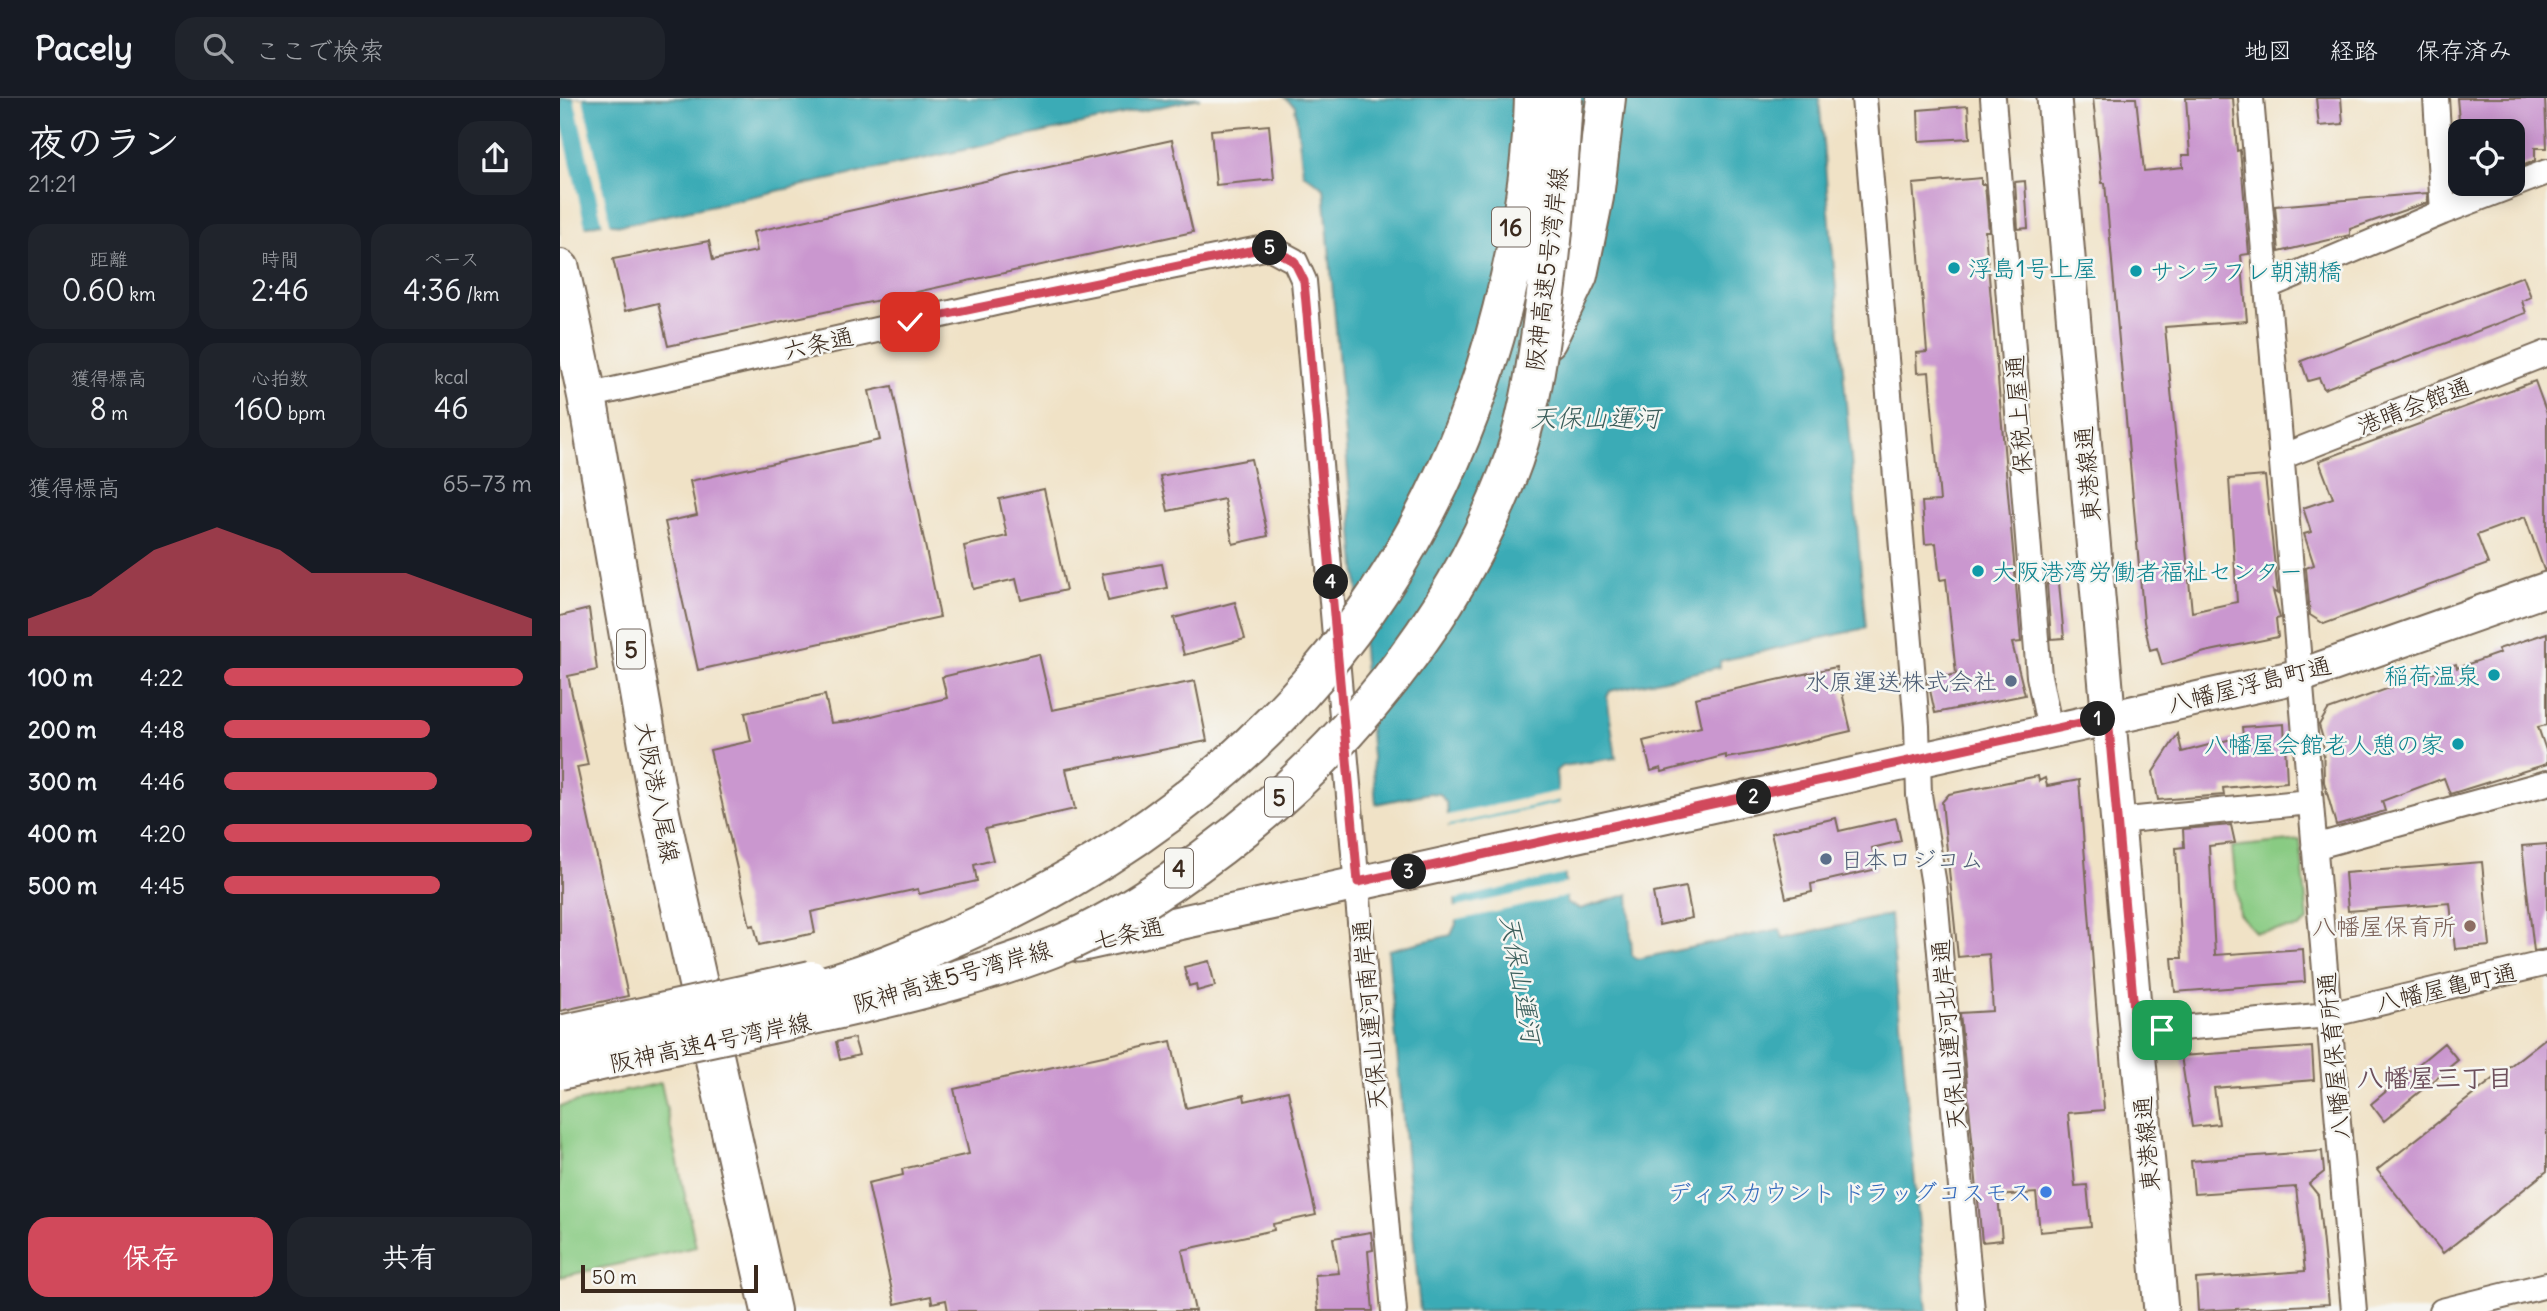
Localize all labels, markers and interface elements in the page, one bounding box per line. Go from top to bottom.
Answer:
search box [175,17,665,80]
text: Pacely [35,27,133,69]
icon: search [199,29,237,67]
text: ここで検索 [255,34,385,67]
text: 地図 [2244,35,2292,65]
text: 経路 [2330,35,2378,65]
text: 保存済み [2416,35,2512,65]
text: 夜のラン [28,119,180,166]
map controls [2448,119,2525,196]
button: locate [2448,119,2525,196]
button: share [458,121,532,195]
street label: 阪神高速5号湾岸線 [1519,165,1573,373]
text: 21:21 [28,169,77,198]
road number: 16 [1492,208,1530,246]
pin: 5 [1252,230,1288,266]
text: 5 [1264,235,1275,259]
text: 距離 [90,247,128,271]
text: 時間 [261,247,299,271]
text: ペース [423,247,479,271]
place label: 浮島1号上屋 [1968,253,2098,283]
place label: サンラフレ朝潮橋 [2150,256,2342,286]
marker: 浮島1号上屋 [1946,260,1962,276]
marker: サンラフレ朝潮橋 [2128,263,2144,279]
text: 0.60 [62,271,125,309]
text: 2:46 [251,271,309,309]
text: 4:36 [403,271,462,309]
text: km [125,282,156,306]
text: /km [462,282,499,306]
pin [880,292,940,352]
icon: check [891,303,929,341]
street label: 六条通 [780,320,856,366]
street label: 保税上屋通 [1999,354,2037,476]
text: kcal [434,365,468,389]
text: 獲得標高 [71,366,147,390]
text: 心拍数 [251,366,309,390]
street label: 港晴会館通 [2353,369,2475,441]
text: 46 [434,389,469,427]
text: 8 [89,390,107,428]
text: 160 [234,390,283,428]
text: m [107,401,128,425]
text: bpm [283,401,326,425]
water label: 天保山運河 [1530,401,1664,434]
street label: 東港線通 [2068,425,2106,523]
text: 65–73 m [442,469,532,498]
text: 獲得標高 [28,473,120,502]
place label: 大阪港湾労働者福祉センター [1992,556,2303,586]
marker: 大阪港湾労働者福祉センター [1970,563,1986,579]
pin: 4 [1314,564,1348,600]
text: 4 [1325,569,1336,593]
road number: 5 [617,629,645,668]
street label: 八幡屋浮島町通 [2164,649,2334,719]
place label: 稲荷温泉 [2384,660,2480,690]
text: 100 m [28,663,93,692]
text: 4:22 [140,663,184,692]
place label: 水原運送株式会社 [1805,666,1997,696]
marker: 稲荷温泉 [2486,667,2502,683]
marker: 水原運送株式会社 [2003,673,2019,689]
pin: 1 [2080,702,2116,736]
text: 1 [2094,706,2101,730]
text: 200 m [28,715,97,744]
text: 4:48 [140,715,185,744]
street label: 大阪港八尾線 [630,718,686,866]
place label: 八幡屋会館老人憩の家 [2204,729,2444,759]
marker: 八幡屋会館老人憩の家 [2450,736,2466,752]
text: 300 m [28,767,97,796]
text: 4:46 [140,767,185,796]
road number: 5 [1265,778,1293,817]
pin: 2 [1736,780,1772,814]
text: 2 [1748,784,1759,808]
text: 400 m [28,819,97,848]
text: 4:20 [140,819,186,848]
place label: 日本ロジコム [1840,844,1984,874]
road number: 4 [1165,848,1193,888]
marker: 日本ロジコム [1818,851,1834,867]
pin: 3 [1392,854,1426,890]
text: 3 [1403,859,1414,883]
text: 500 m [28,871,97,900]
text: 4:45 [140,871,185,900]
street label: 七条通 [1090,910,1166,956]
place label: 八幡屋保育所 [2312,911,2456,941]
water label: 天保山運河 [1493,912,1549,1050]
street label: 天保山運河南岸通 [1346,918,1392,1112]
marker: 八幡屋保育所 [2462,918,2478,934]
street label: 阪神高速5号湾岸線 [849,933,1055,1019]
street label: 天保山運河北岸通 [1925,938,1971,1132]
street label: 八幡屋亀町通 [2372,956,2520,1018]
street label: 八幡屋保育所通 [2311,971,2355,1141]
pin [2132,1000,2192,1060]
street label: 阪神高速4号湾岸線 [606,1006,814,1078]
icon: arrive [2143,1011,2181,1049]
district label: 八幡屋三丁目 [2357,1061,2513,1094]
street label: 東港線通 [2127,1095,2165,1193]
place label: ディスカウント ドラッグコスモス [1668,1177,2032,1207]
marker: ディスカウント ドラッグコスモス [2038,1184,2054,1200]
button: 保存 [28,1217,273,1297]
button: 共有 [287,1217,532,1297]
scale bar [581,1262,758,1294]
text: 50 m [592,1265,637,1289]

